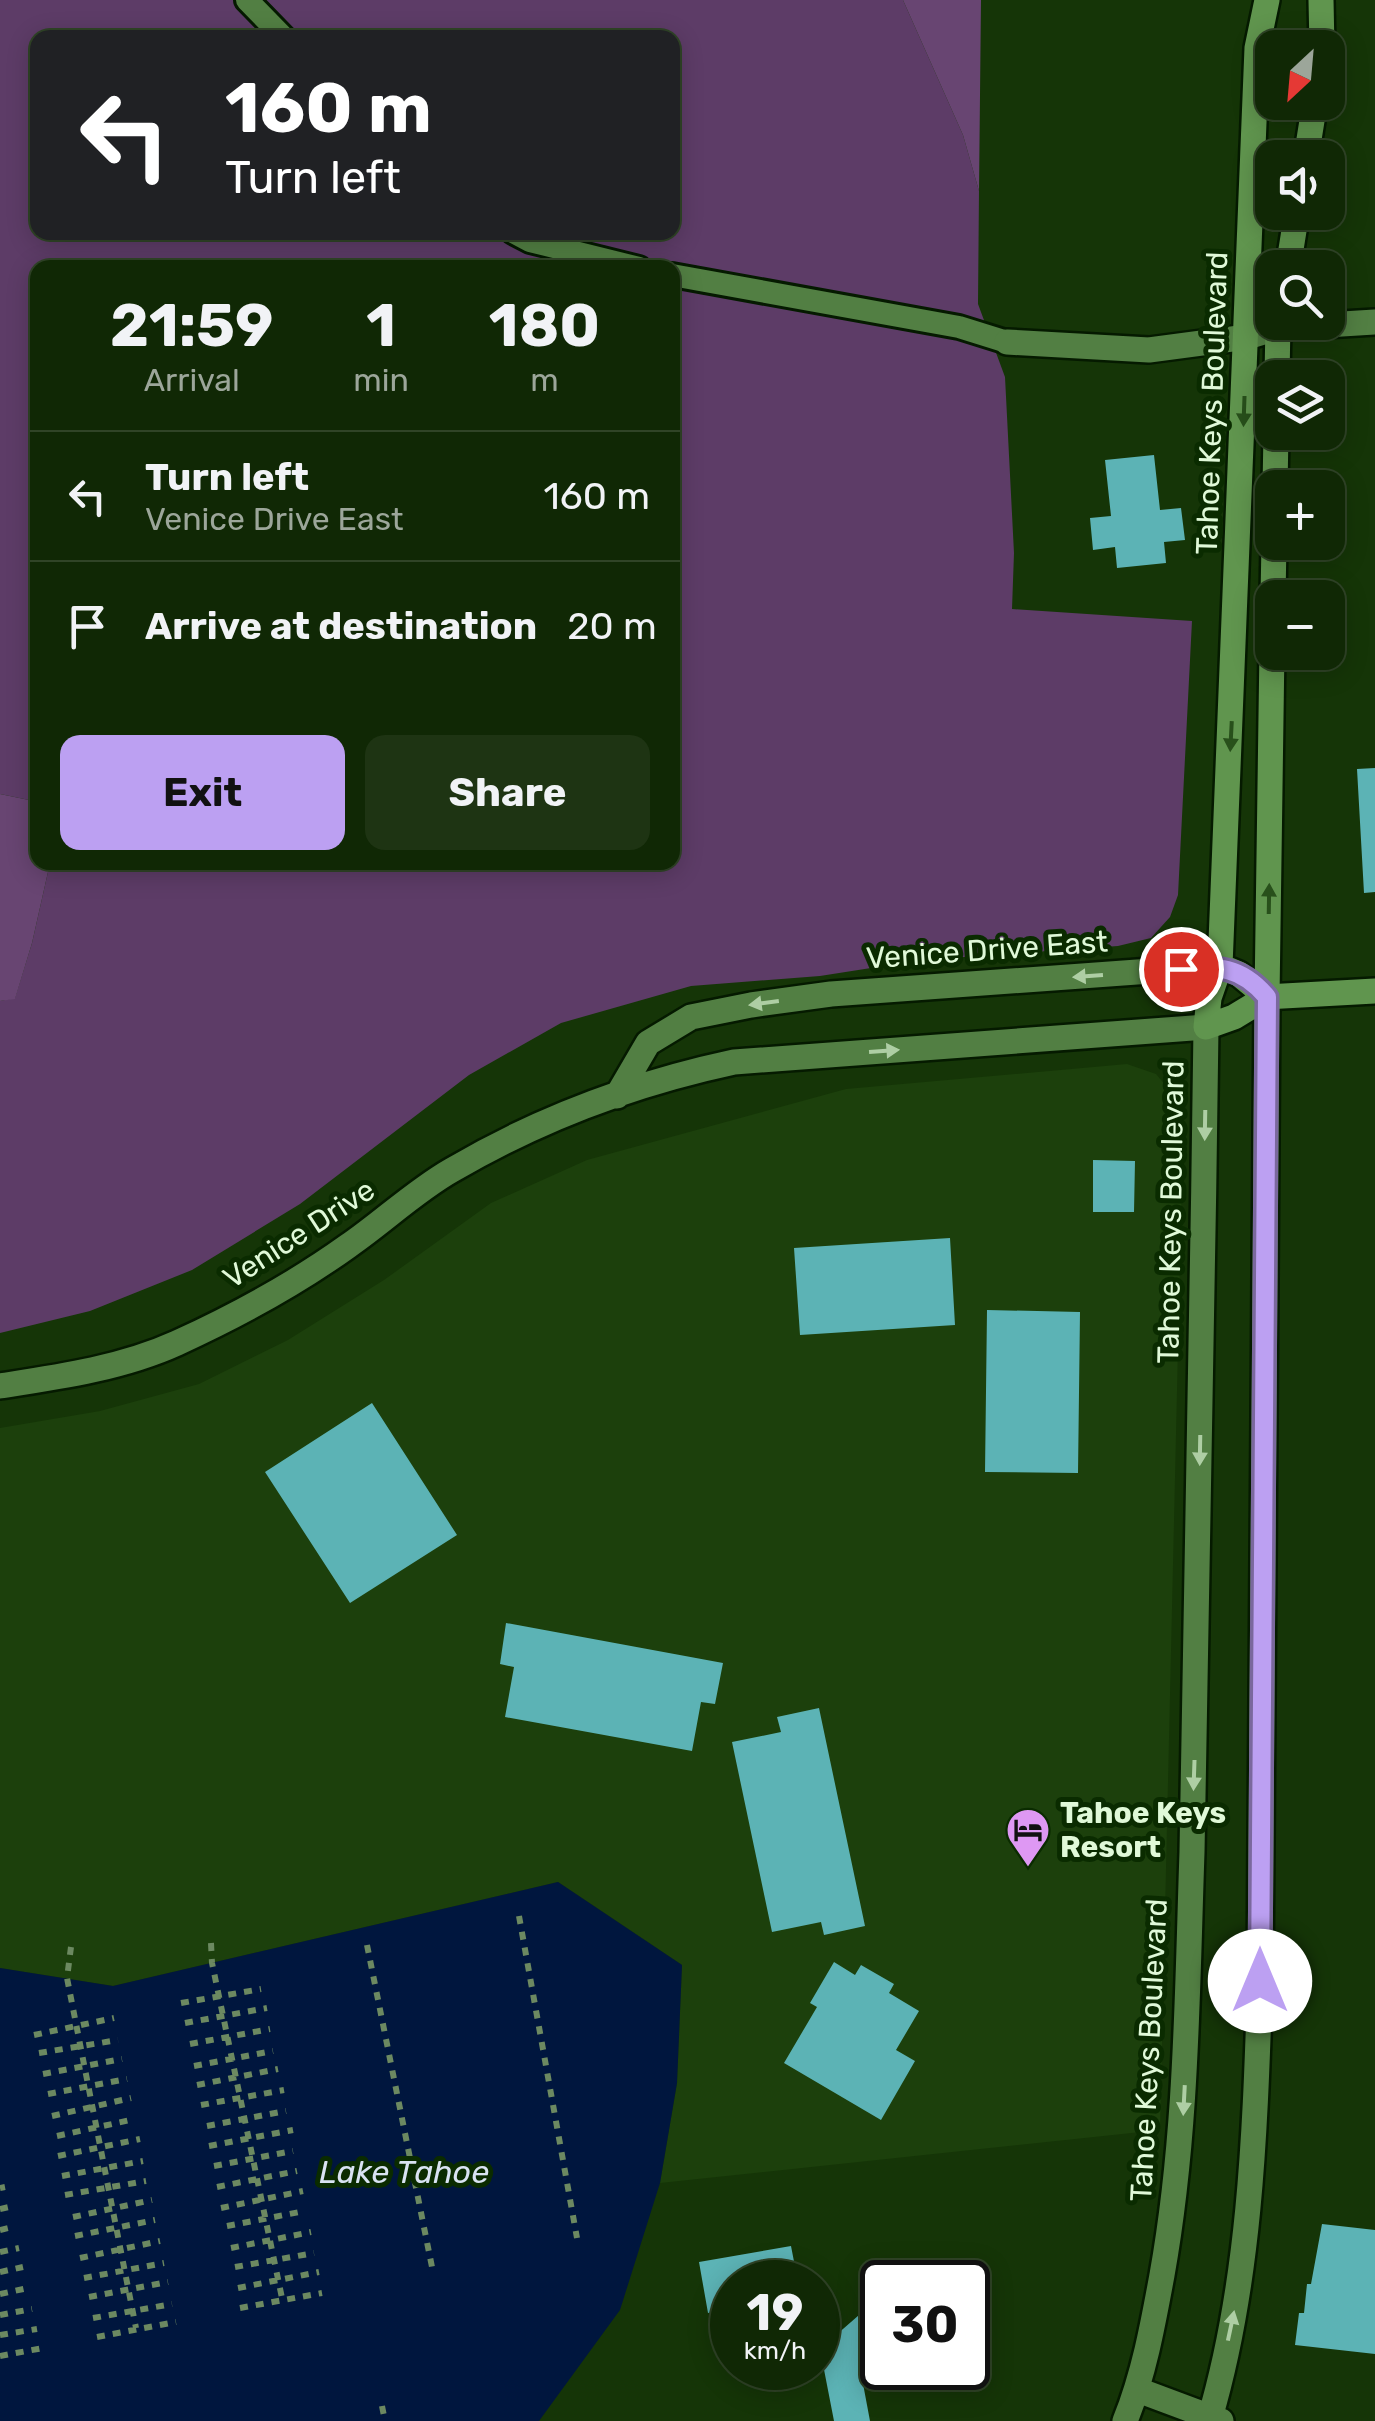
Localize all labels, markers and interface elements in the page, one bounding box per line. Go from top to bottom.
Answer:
north arrow [1255,30,1345,120]
map controls [1255,30,1345,670]
text: 160 m [225,67,432,150]
icon: left [60,70,190,200]
button: sound [1255,140,1345,230]
text: Turn left [225,151,401,204]
button: search [1255,250,1345,340]
street label: Tahoe Keys Boulevard [1189,251,1235,555]
text: 21:59 [110,290,273,361]
text: 1 [366,290,396,361]
text: 180 [489,290,600,361]
button: layers [1255,360,1345,450]
text: Arrival [144,361,240,399]
text: min [353,361,409,399]
text: m [530,361,559,399]
one-way arrow [1236,396,1252,428]
text: Turn left [145,454,309,500]
icon: left [60,469,115,524]
button: + [1255,470,1345,560]
text: 160 m [544,473,650,519]
text: Venice Drive East [145,500,404,538]
button: − [1255,580,1345,670]
icon: arrive [60,599,115,654]
text: Arrive at destination [145,603,537,649]
text: 20 m [567,603,657,649]
one-way arrow [1223,721,1239,753]
button: Exit [60,735,345,850]
button: Share [365,735,650,850]
one-way arrow [1261,883,1277,915]
street label: Venice Drive East [865,924,1109,976]
pin [1139,927,1224,1012]
icon: arrive [1154,942,1209,997]
one-way arrow [1071,968,1103,984]
one-way arrow [748,995,780,1011]
one-way arrow [869,1043,901,1059]
street label: Tahoe Keys Boulevard [1150,1060,1192,1364]
one-way arrow [1197,1109,1213,1141]
street label: Venice Drive [217,1172,381,1296]
one-way arrow [1192,1434,1208,1466]
one-way arrow [1185,1759,1201,1791]
place label: Tahoe Keys Resort [1060,1795,1226,1865]
hotel icon: Tahoe Keys Resort [1005,1807,1051,1868]
street label: Tahoe Keys Boulevard [1123,1898,1175,2202]
position arrow [1208,1929,1312,2033]
one-way arrow [1176,2084,1192,2116]
water label: Lake Tahoe [319,2153,489,2191]
speed limit sign: 30 [860,2260,990,2390]
text: 19 [747,2283,803,2343]
one-way arrow [1224,2310,1240,2341]
text: km/h [744,2336,806,2365]

